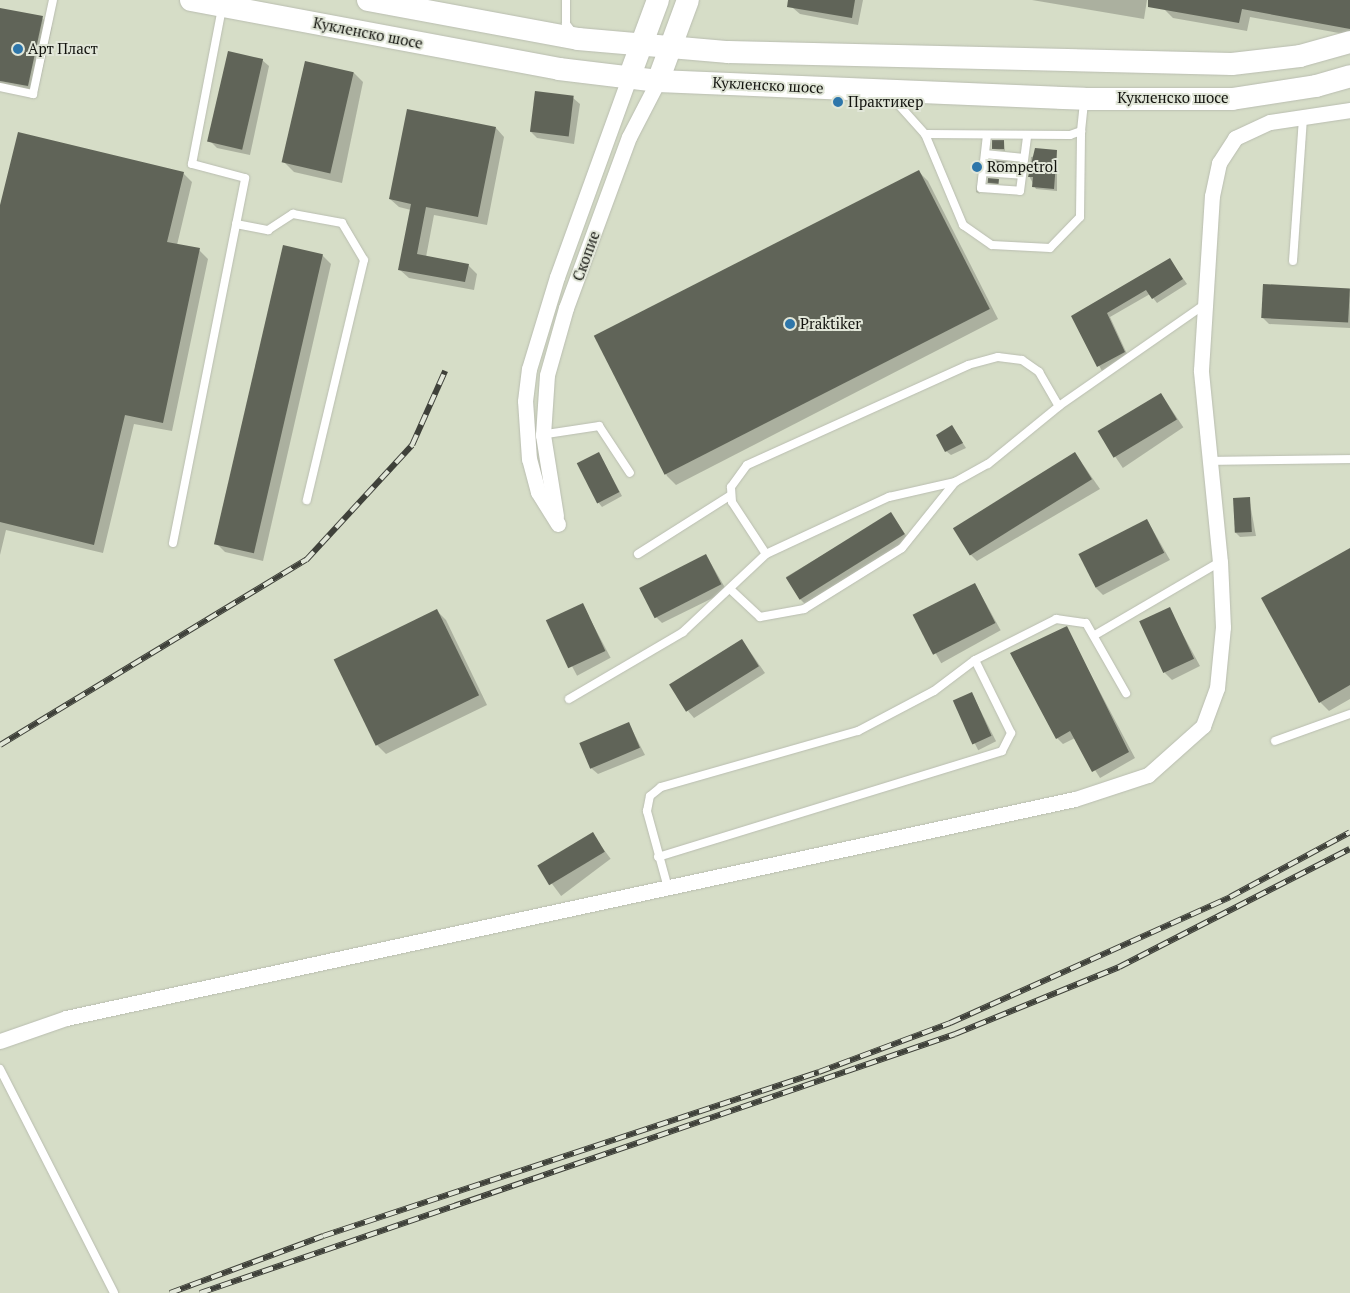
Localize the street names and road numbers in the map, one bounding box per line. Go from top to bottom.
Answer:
street label: Кукленско шосе [312,14,424,52]
street label: Кукленско шосе [712,73,824,97]
street label: Кукленско шосе [1117,89,1229,107]
street label: Скопие [569,229,603,283]

